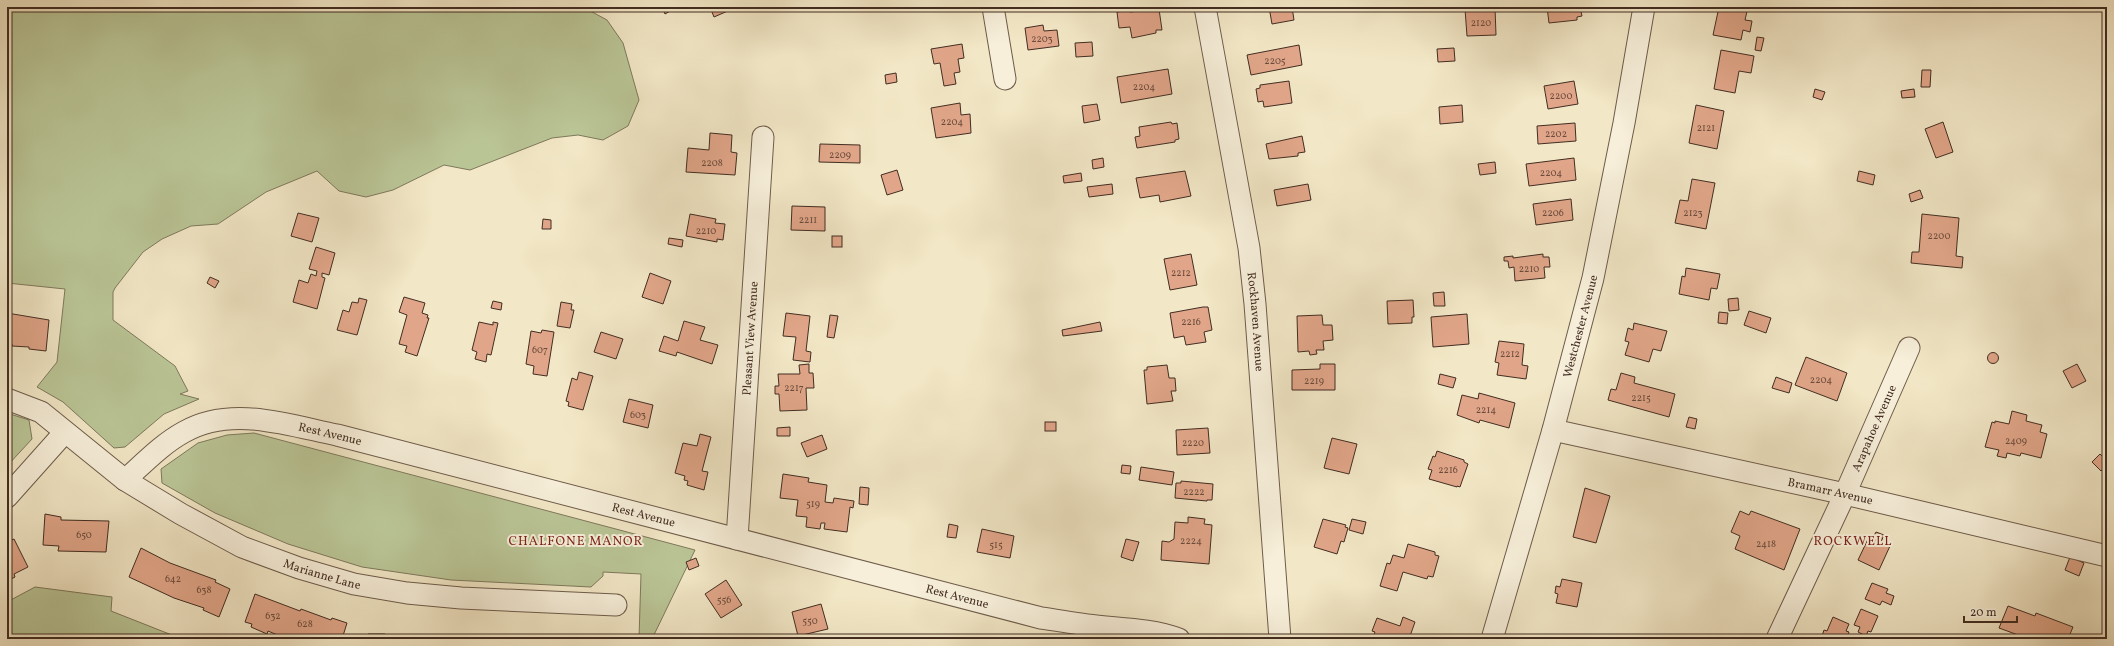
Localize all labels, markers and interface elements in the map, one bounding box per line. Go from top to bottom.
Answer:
house number: 2120 [1471,16,1491,30]
house number: 2203 [1031,32,1053,46]
house number: 2205 [1264,54,1286,68]
house number: 2204 [1133,80,1155,94]
house number: 2200 [1550,89,1572,103]
house number: 2204 [941,115,963,129]
house number: 2121 [1697,121,1715,135]
house number: 2202 [1545,127,1567,141]
house number: 2209 [829,148,851,162]
house number: 2208 [701,156,723,170]
house number: 2204 [1540,166,1562,180]
house number: 2206 [1542,206,1564,220]
house number: 2123 [1683,206,1703,220]
house number: 2211 [799,213,817,227]
house number: 2210 [696,224,716,238]
house number: 2200 [1928,229,1950,243]
house number: 2210 [1519,262,1539,276]
house number: 2212 [1171,266,1191,280]
street label: Rockhaven Avenue [1243,271,1267,372]
street label: Westchester Avenue [1560,273,1602,380]
street label: Pleasant View Avenue [739,281,763,396]
house number: 2216 [1181,315,1201,329]
house number: 607 [532,343,548,357]
house number: 2212 [1500,347,1520,361]
house number: 2204 [1810,373,1832,387]
house number: 2219 [1304,374,1324,388]
house number: 2217 [784,381,804,395]
street label: Arapahoe Avenue [1849,382,1901,475]
house number: 2215 [1631,391,1651,405]
house number: 2214 [1476,403,1496,417]
house number: 603 [630,408,646,422]
street label: Rest Avenue [297,420,364,450]
house number: 2409 [2005,434,2027,448]
house number: 2220 [1182,436,1204,450]
house number: 2216 [1438,463,1458,477]
street label: Bramarr Avenue [1786,475,1875,509]
house number: 2222 [1183,485,1205,499]
house number: 519 [806,497,820,511]
street label: Rest Avenue [610,500,677,532]
house number: 650 [76,528,92,542]
district label: CHALFONE MANOR [509,533,643,551]
district label: ROCKWELL [1813,533,1893,551]
house number: 2224 [1180,534,1202,548]
house number: 2418 [1756,537,1776,551]
house number: 515 [989,538,1003,552]
street label: Marianne Lane [281,556,362,594]
house number: 642 [165,572,181,586]
street label: Rest Avenue [924,581,991,613]
house number: 638 [196,583,212,597]
house number: 556 [717,593,731,607]
scale bar [1964,598,2017,624]
text: 20 m [1970,605,1997,621]
house number: 632 [265,609,281,623]
house number: 550 [802,614,818,628]
house number: 628 [297,617,313,631]

